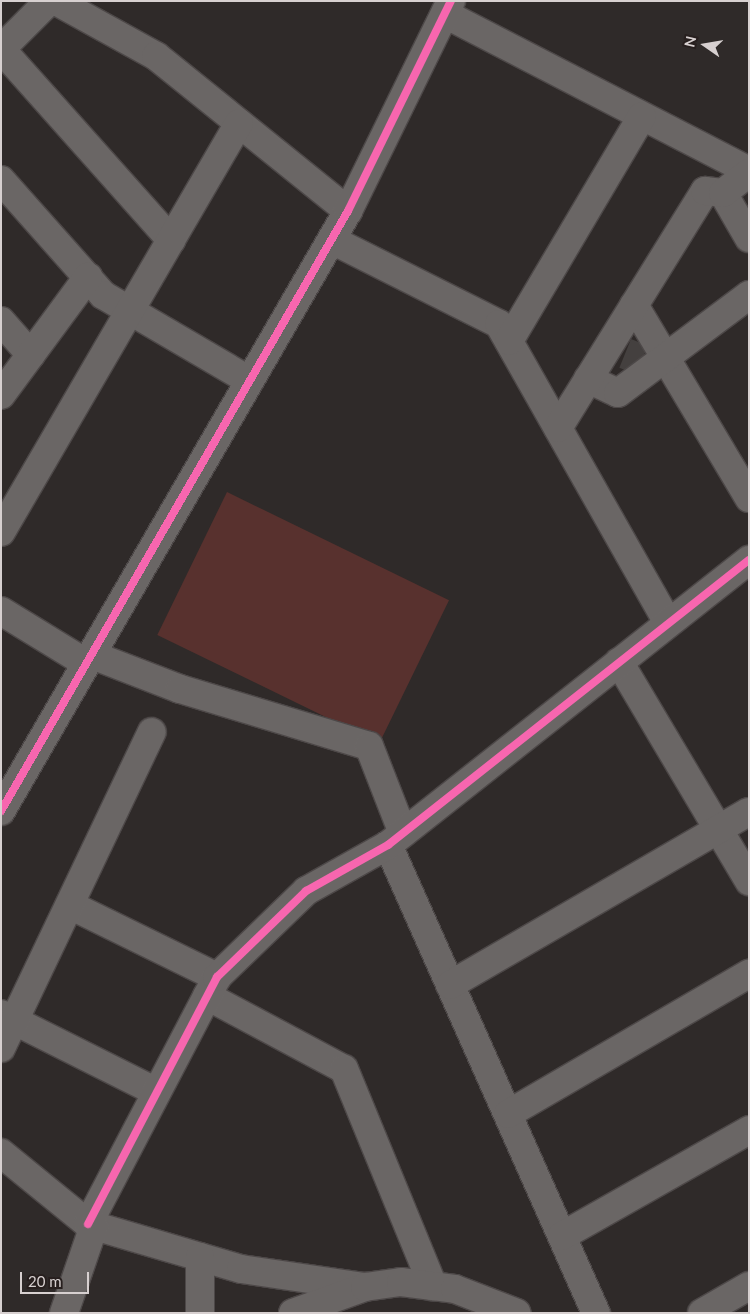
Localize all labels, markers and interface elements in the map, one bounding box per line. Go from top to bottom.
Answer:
north arrow [680,20,730,70]
text: N [680,34,699,49]
scale bar [22,1262,91,1294]
text: 20 m [28,1272,62,1290]

